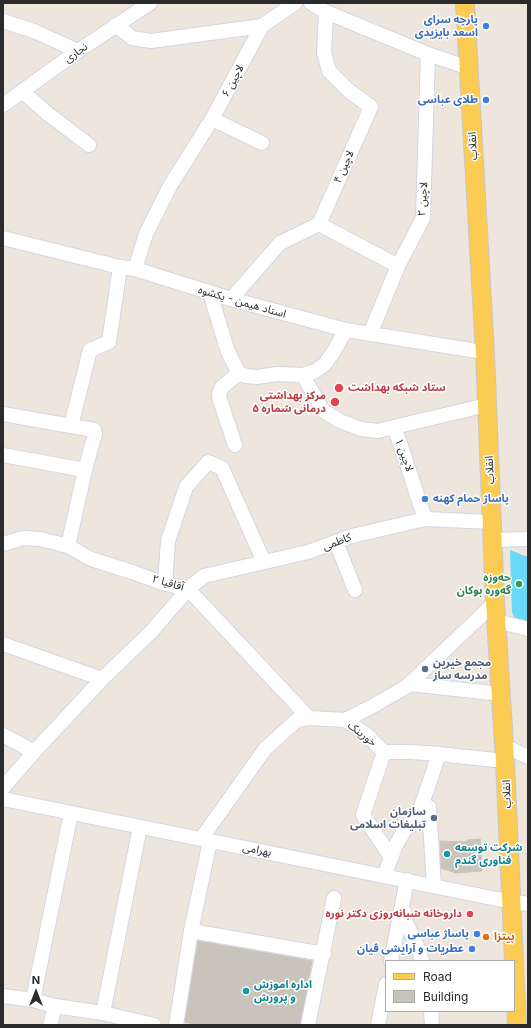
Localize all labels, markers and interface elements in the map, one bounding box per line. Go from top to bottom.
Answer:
place label: پارچه سرای اسعد بایزیدی [415,13,478,39]
marker: پارچه سرای اسعد بایزیدی [481,21,491,31]
street label: نجاری [62,40,90,66]
street label: لاچین ۶ [219,63,247,99]
place label: طلای عباسی [418,93,478,107]
marker: طلای عباسی [481,95,491,105]
street label: انقلاب [466,131,480,161]
street label: لاچین ۴ [331,149,357,185]
street label: لاچین ۲ [415,181,431,217]
street label: استاد هیمن - یکشوه [197,283,287,321]
place label: ستاد شبکه بهداشت [348,381,446,395]
marker: ستاد شبکه بهداشت [333,382,345,394]
place label: مرکز بهداشتی درمانی شماره ۵ [253,389,326,415]
marker: مرکز بهداشتی درمانی شماره ۵ [329,396,341,408]
street label: لاچین ۱ [392,437,416,473]
street label: انقلاب [483,455,497,485]
place label: پاساژ حمام کهنه [433,492,509,506]
marker: پاساژ حمام کهنه [420,494,430,504]
street label: کاظمی [321,531,353,553]
place label: حه‌وزه گه‌وره بوکان [457,571,511,597]
street label: آقاقیا ۲ [151,572,185,594]
marker: حه‌وزه گه‌وره بوکان [514,579,524,589]
place label: مجمع خیرین مدرسه ساز [433,656,491,682]
marker: مجمع خیرین مدرسه ساز [420,664,430,674]
street label: خورینک [345,719,379,749]
street label: انقلاب [500,780,514,808]
place label: سازمان تبلیغات اسلامی [350,805,426,831]
marker: سازمان تبلیغات اسلامی [429,813,439,823]
street label: بهرامی [241,841,273,859]
place label: شرکت توسعه فناوری گندم [455,841,522,867]
marker: شرکت توسعه فناوری گندم [442,849,452,859]
place label: داروخانه شبانه‌روزی دکتر نوره [326,907,462,921]
marker: داروخانه شبانه‌روزی دکتر نوره [465,909,475,919]
place label: پاساژ عباسی [407,927,469,941]
marker: پاساژ عباسی [472,929,482,939]
place label: پیتزا [494,930,515,944]
marker: پیتزا [481,932,491,942]
place label: عطریات و آرایشی ڤیان [357,942,464,956]
marker: عطریات و آرایشی ڤیان [467,944,477,954]
legend [385,960,515,1012]
text: Road [423,969,452,984]
north arrow [16,972,56,1012]
text: N [32,973,40,987]
place label: اداره اموزش و پرورش [254,978,312,1004]
marker: اداره اموزش و پرورش [241,986,251,996]
text: Building [423,989,468,1004]

